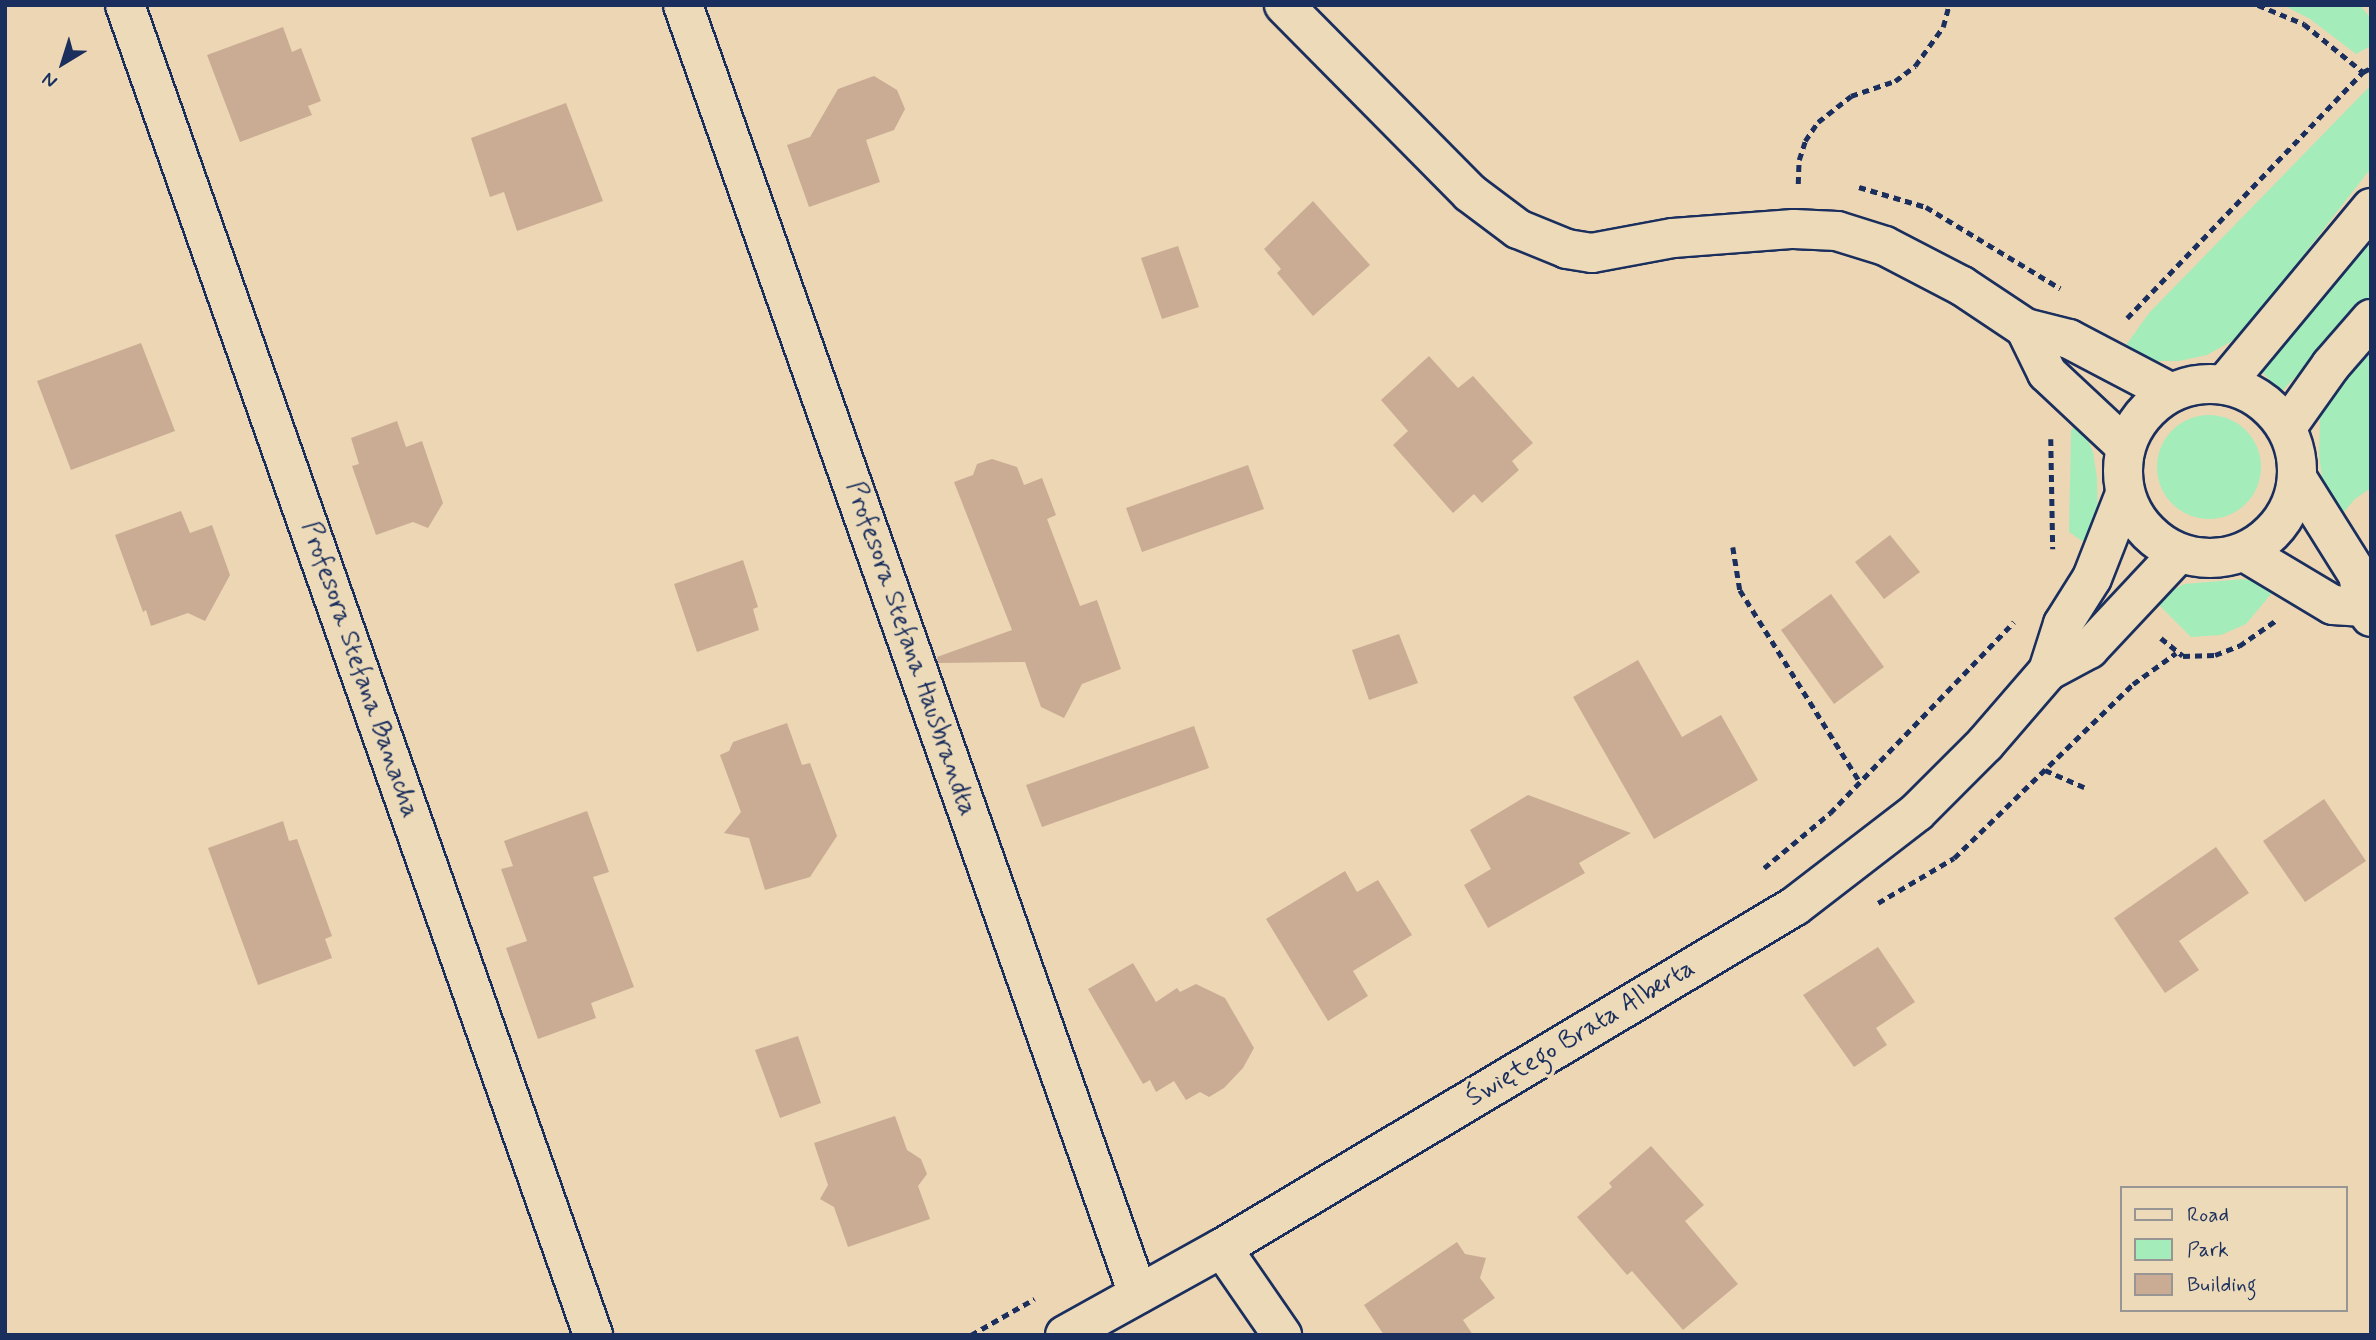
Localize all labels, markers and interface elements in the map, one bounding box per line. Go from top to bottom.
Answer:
north arrow [28,28,98,98]
text: N [37,66,62,94]
street label: Profesora Stefana Hausbrandta [837,474,983,824]
street label: Profesora Stefana Banacha [294,520,424,820]
street label: Świętego Brata Alberta [1461,953,1701,1115]
legend [2120,1186,2348,1312]
text: Road [2187,1201,2229,1229]
text: Park [2187,1236,2229,1264]
text: Building [2187,1271,2257,1299]

